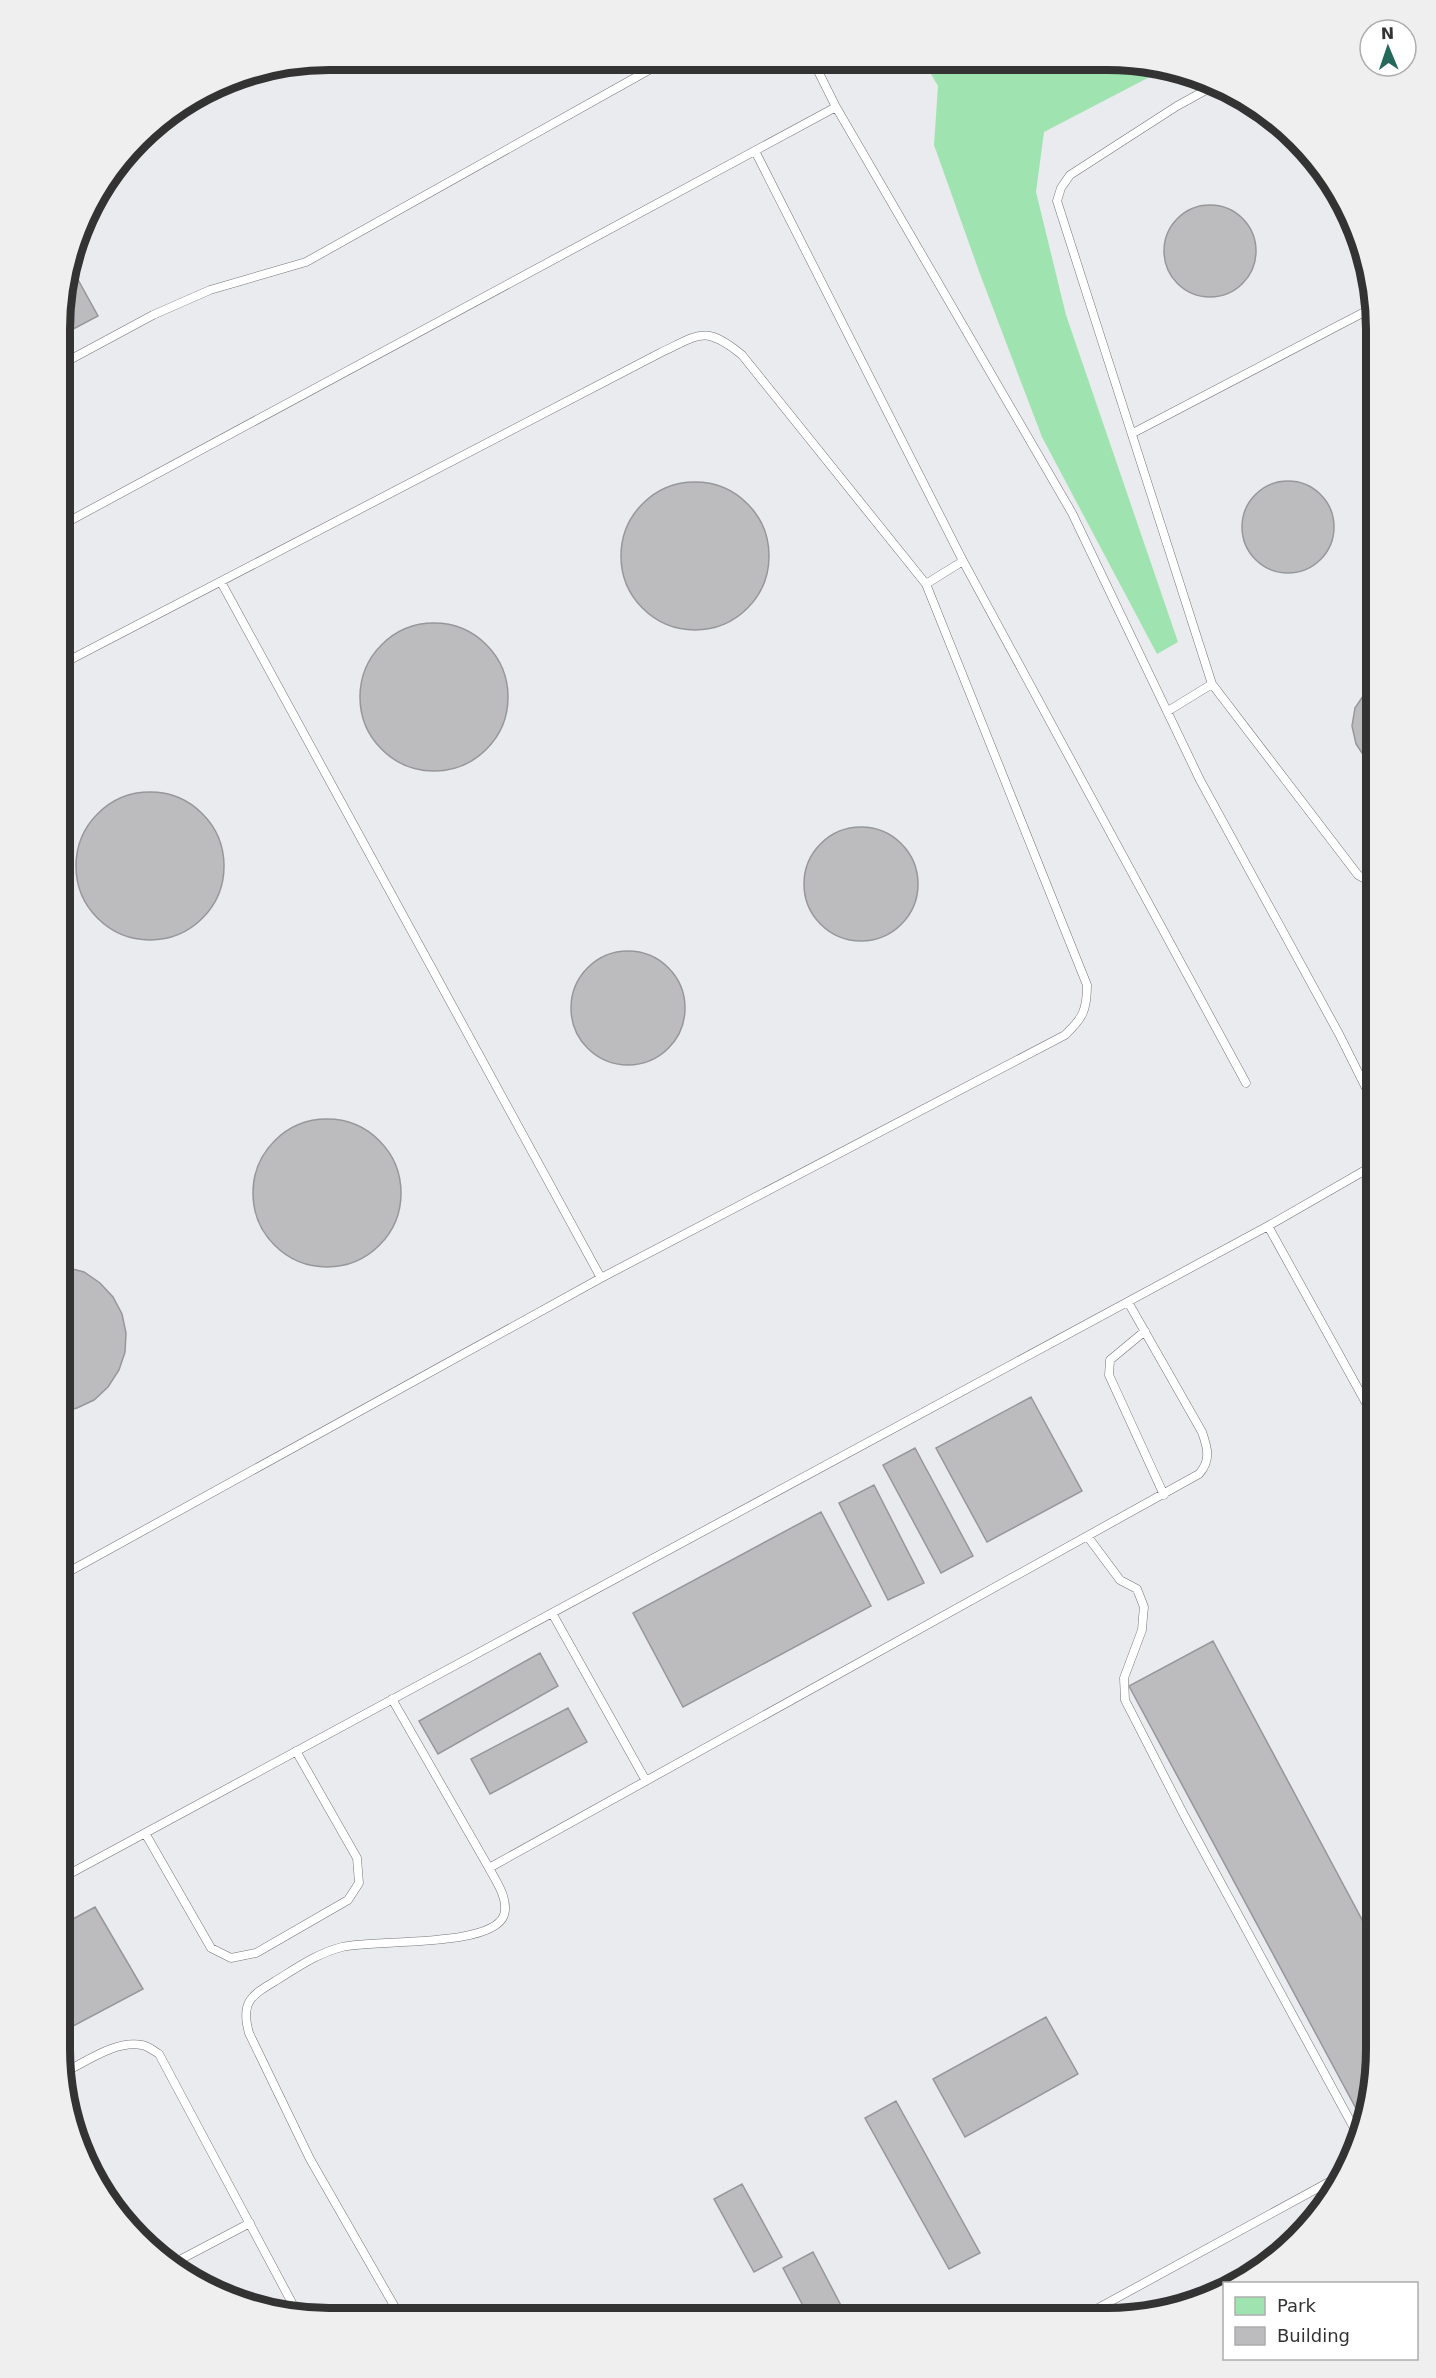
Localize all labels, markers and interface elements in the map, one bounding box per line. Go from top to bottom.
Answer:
north arrow [1358,18,1418,78]
text: N [1380,24,1395,43]
legend [1223,2282,1418,2360]
text: Park [1277,2295,1316,2316]
text: Building [1277,2325,1350,2346]

